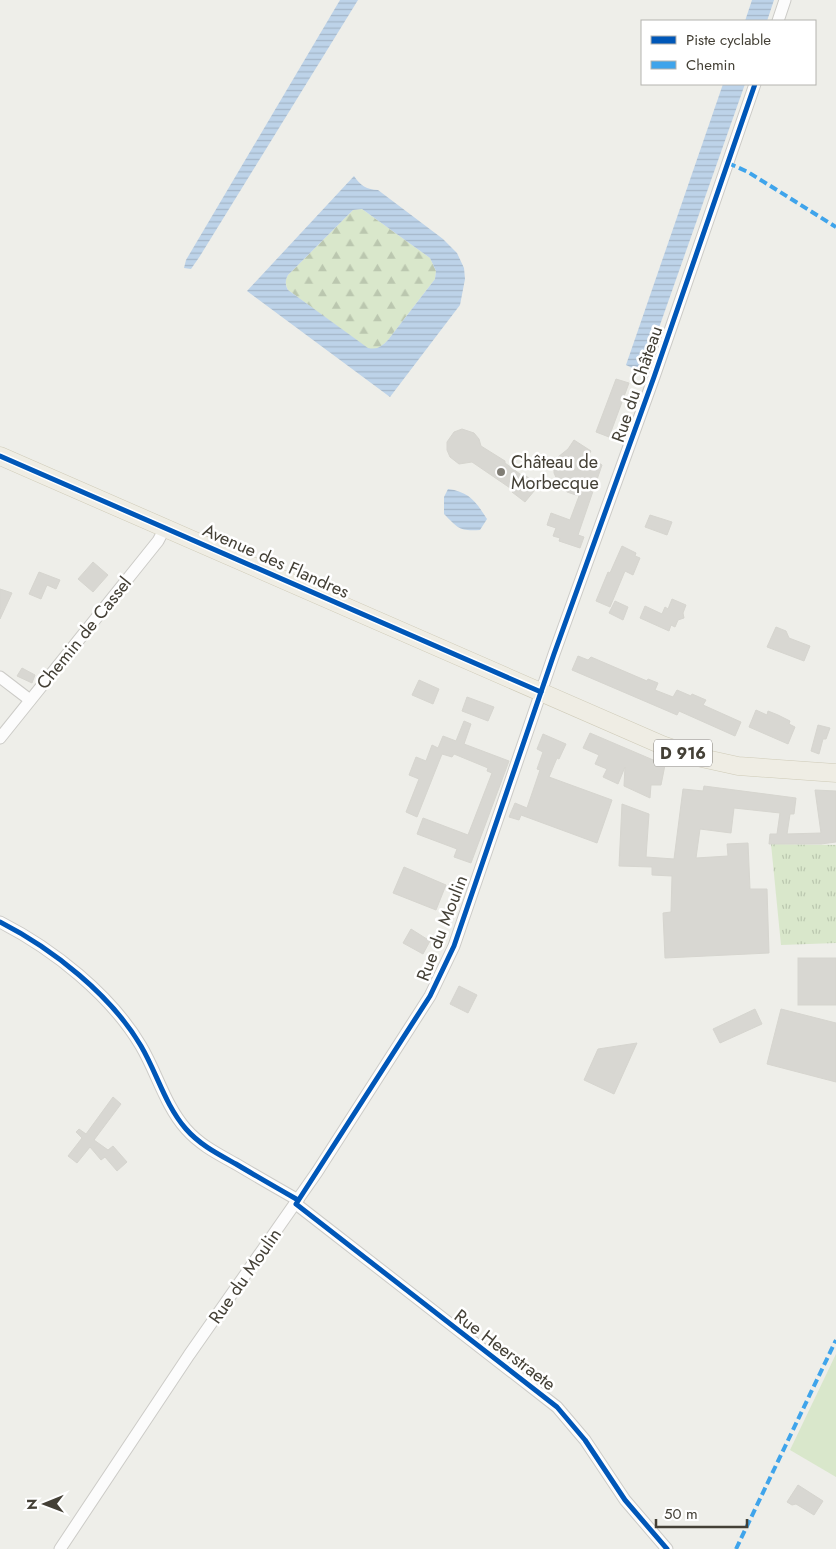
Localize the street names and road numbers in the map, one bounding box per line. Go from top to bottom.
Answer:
street label: Rue du Château [605,322,669,446]
street label: Avenue des Flandres [199,517,353,605]
street label: Chemin de Cassel [30,571,138,695]
road number: D 916 [654,740,712,766]
street label: Rue du Moulin [410,871,474,985]
street label: Rue du Moulin [202,1223,288,1329]
street label: Rue Heerstraete [449,1303,561,1397]

